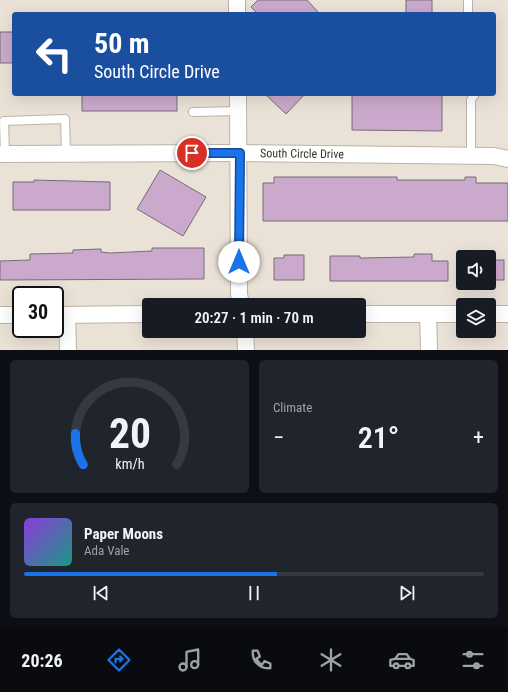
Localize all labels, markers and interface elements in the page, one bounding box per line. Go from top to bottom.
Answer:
text: 50 m [94,27,150,60]
icon: left [28,28,80,80]
text: South Circle Drive [94,61,220,82]
pin [175,136,209,170]
icon: arrive [181,142,203,164]
street label: South Circle Drive [260,146,344,161]
position arrow [218,241,260,283]
map controls [456,250,496,338]
button: sound [456,250,496,290]
speed limit sign: 30 [12,286,64,338]
button: layers [456,298,496,338]
text: 20:27 · 1 min · 70 m [194,309,314,327]
text: Climate [273,400,312,415]
text: 20 [108,408,151,457]
text: 21° [358,420,399,455]
text: − [273,425,284,450]
text: + [473,425,484,450]
text: km/h [115,455,144,471]
text: Paper Moons [84,525,163,543]
text: Ada Vale [84,543,129,558]
icon: previous [90,582,112,604]
icon: pause [243,582,265,604]
icon: next [396,582,418,604]
icon: directions [105,646,133,674]
icon: music [176,646,204,674]
icon: phone [247,646,275,674]
icon: climate [317,646,345,674]
icon: car [388,646,416,674]
icon: filters [459,646,487,674]
text: 20:26 [21,650,63,671]

